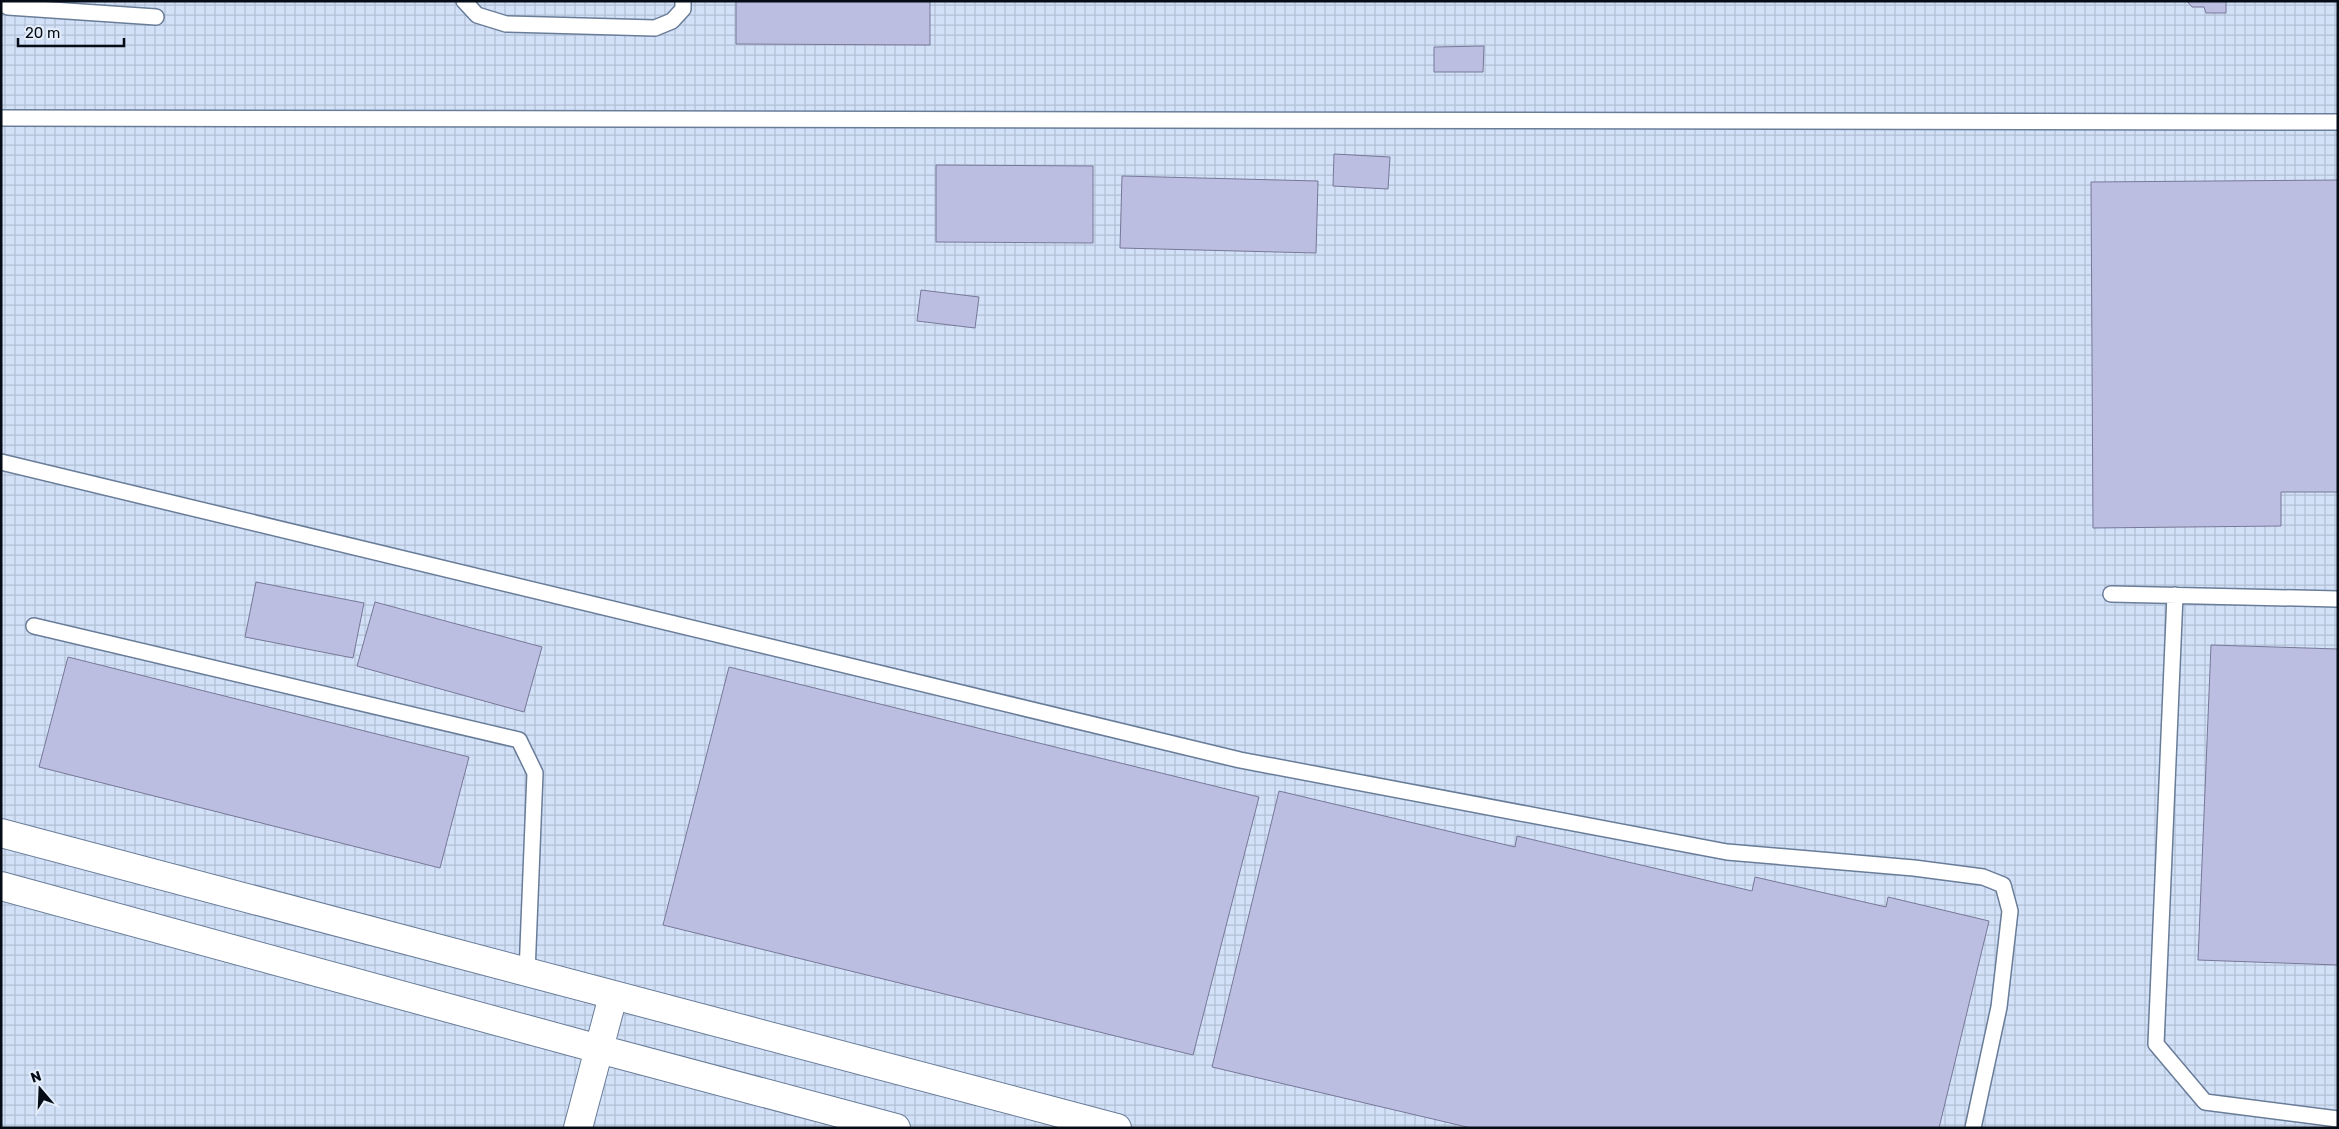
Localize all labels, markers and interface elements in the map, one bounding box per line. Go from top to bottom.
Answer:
scale bar [18,15,124,47]
text: 20 m [25,24,60,42]
north arrow [15,1064,65,1114]
text: N [28,1068,43,1087]

